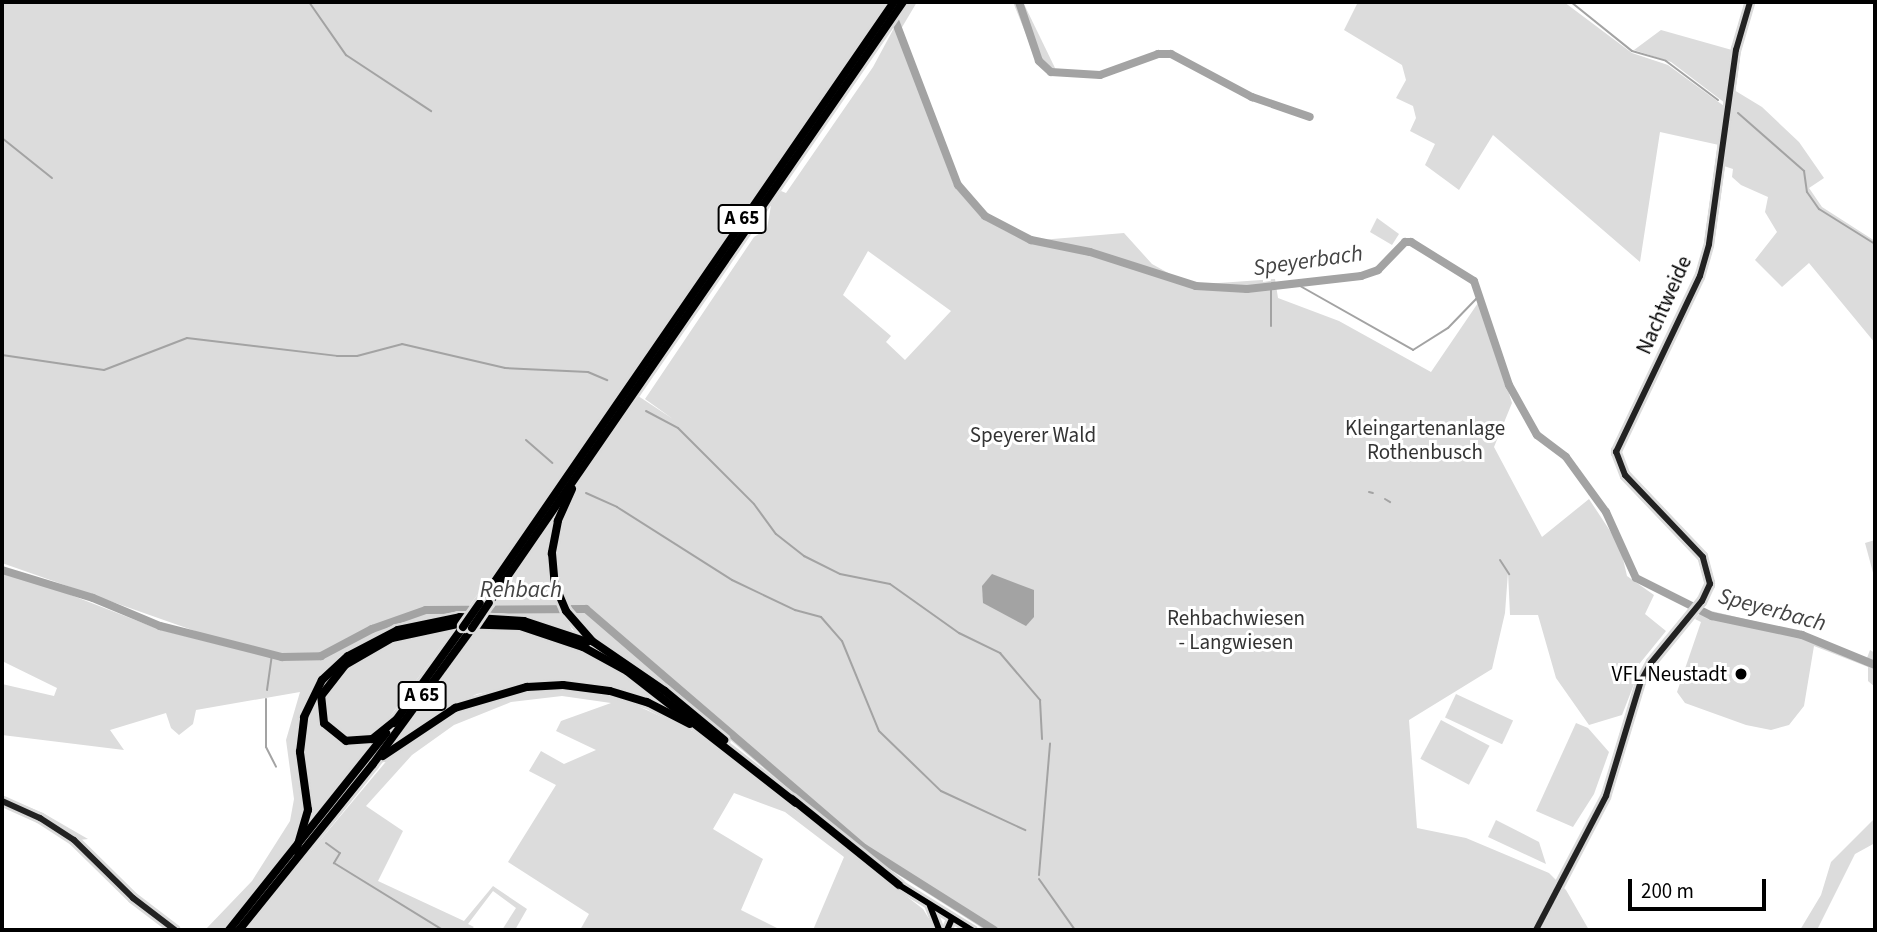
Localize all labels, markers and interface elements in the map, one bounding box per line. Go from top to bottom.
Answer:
road number: A 65 [718,204,766,234]
water label: Speyerbach [1251,240,1365,282]
street label: Nachtweide [1631,252,1697,358]
park label: Kleingartenanlage Rothenbusch [1345,415,1505,465]
park label: Speyerer Wald [970,422,1096,448]
water label: Rehbach [480,576,562,604]
water label: Speyerbach [1715,582,1829,638]
park label: Rehbachwiesen - Langwiesen [1167,605,1305,655]
place label: VFL Neustadt [1612,661,1727,687]
marker: VFL Neustadt [1733,666,1749,682]
road number: A 65 [398,680,446,712]
scale bar [1632,866,1770,910]
text: 200 m [1641,876,1694,906]

